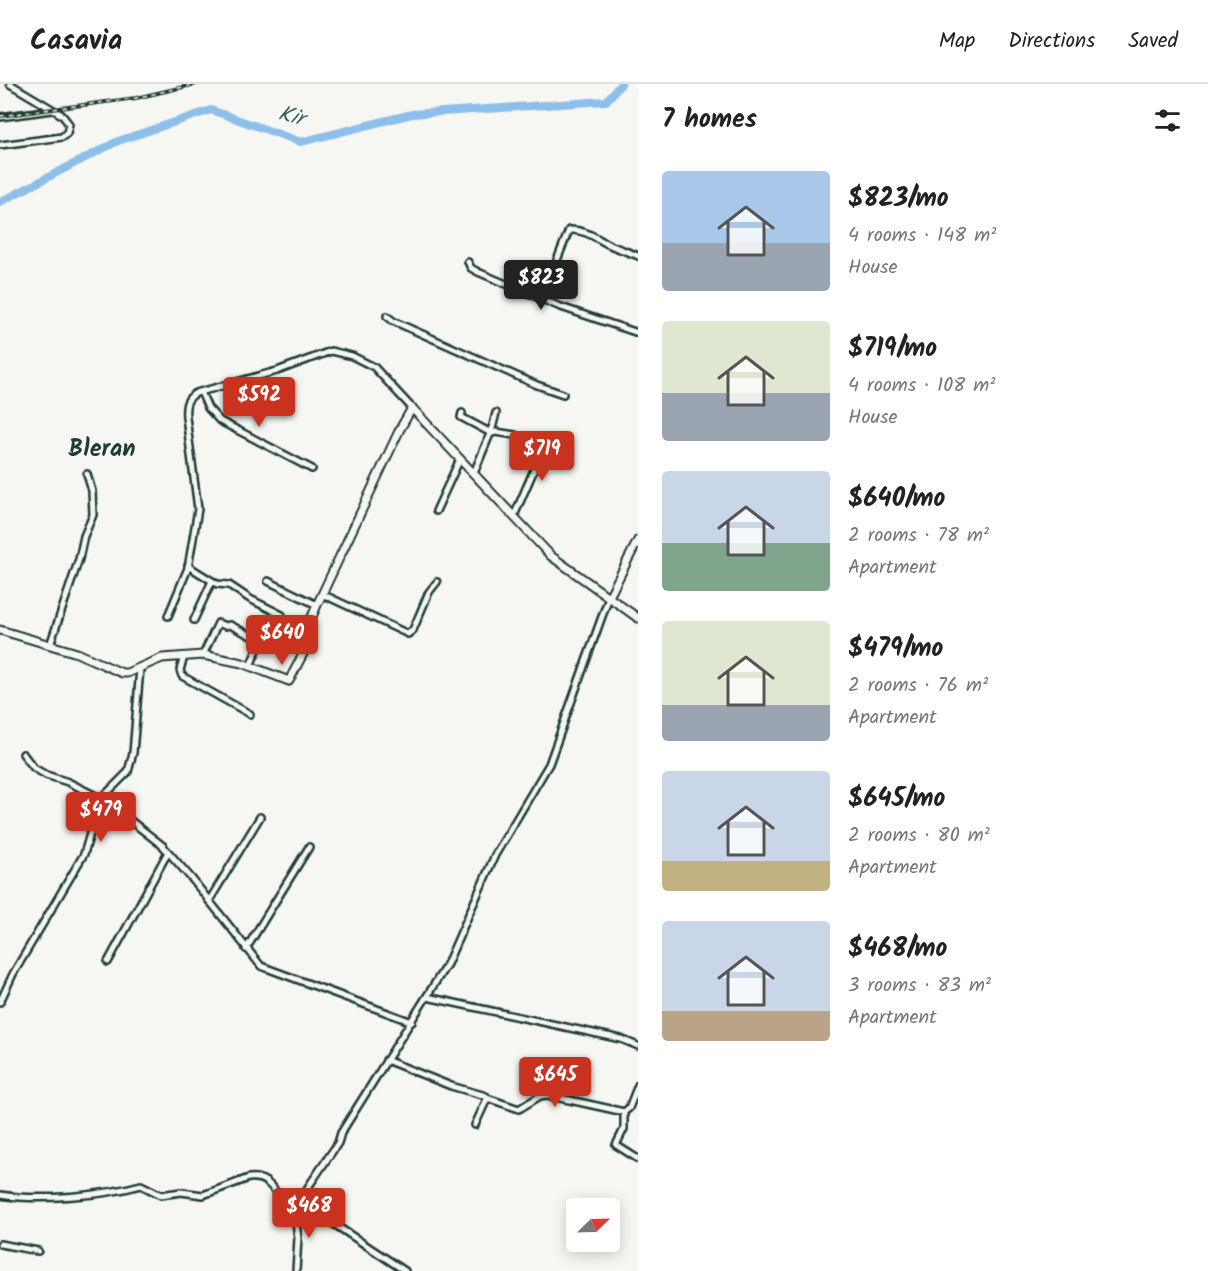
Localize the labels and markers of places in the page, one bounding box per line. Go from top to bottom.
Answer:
pin: $823 [505,260,577,311]
pin: $592 [223,377,295,428]
pin: $719 [506,431,578,482]
pin: $640 [246,615,318,666]
pin: $479 [65,792,137,843]
pin: $645 [519,1057,591,1108]
pin: $468 [273,1188,345,1239]

